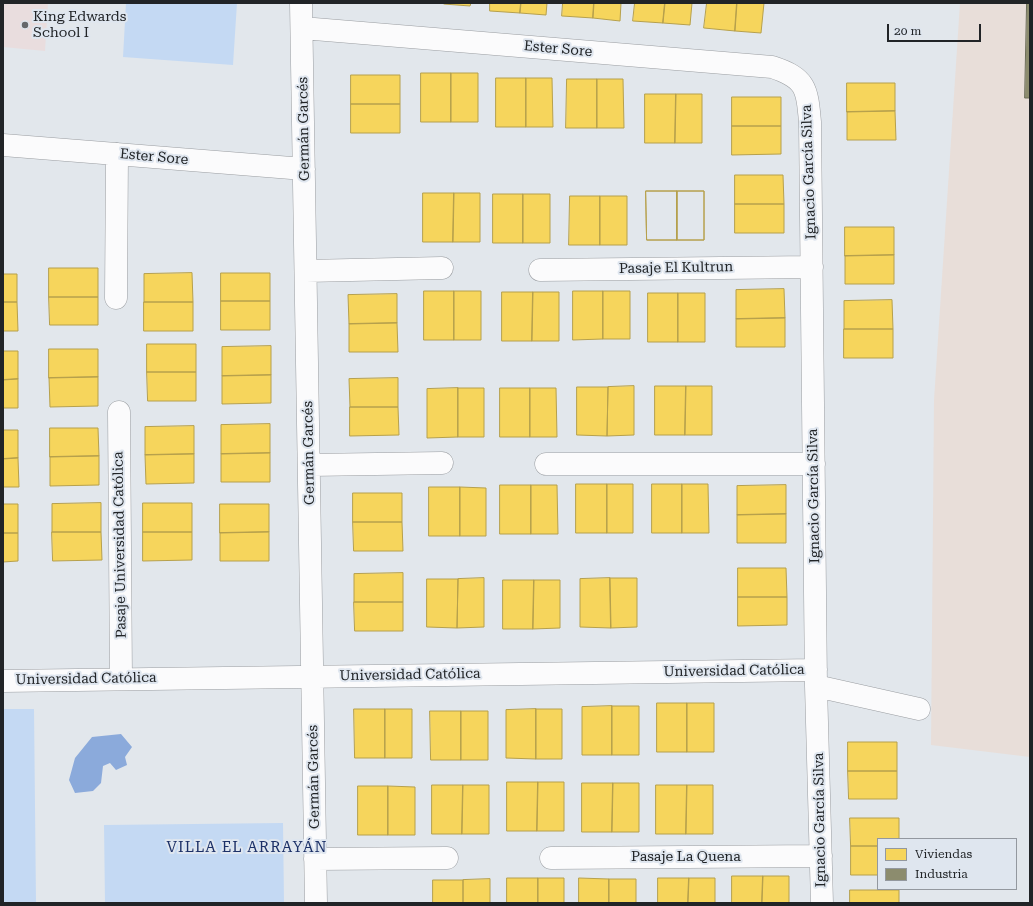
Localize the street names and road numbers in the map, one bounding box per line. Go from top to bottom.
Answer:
street label: Ester Sore [523,38,593,60]
street label: Germán Garcés [295,77,313,181]
street label: Ignacio García Silva [798,104,820,240]
street label: Ester Sore [119,146,189,168]
street label: Pasaje El Kultrun [619,259,733,277]
street label: Germán Garcés [300,401,318,505]
street label: Ignacio García Silva [804,428,824,564]
street label: Pasaje Universidad Católica [110,451,130,639]
street label: Universidad Católica [663,661,805,681]
street label: Universidad Católica [339,665,481,685]
street label: Universidad Católica [15,669,157,689]
street label: Germán Garcés [305,725,323,829]
street label: Ignacio García Silva [810,752,830,888]
street label: Pasaje La Quena [631,849,741,865]

